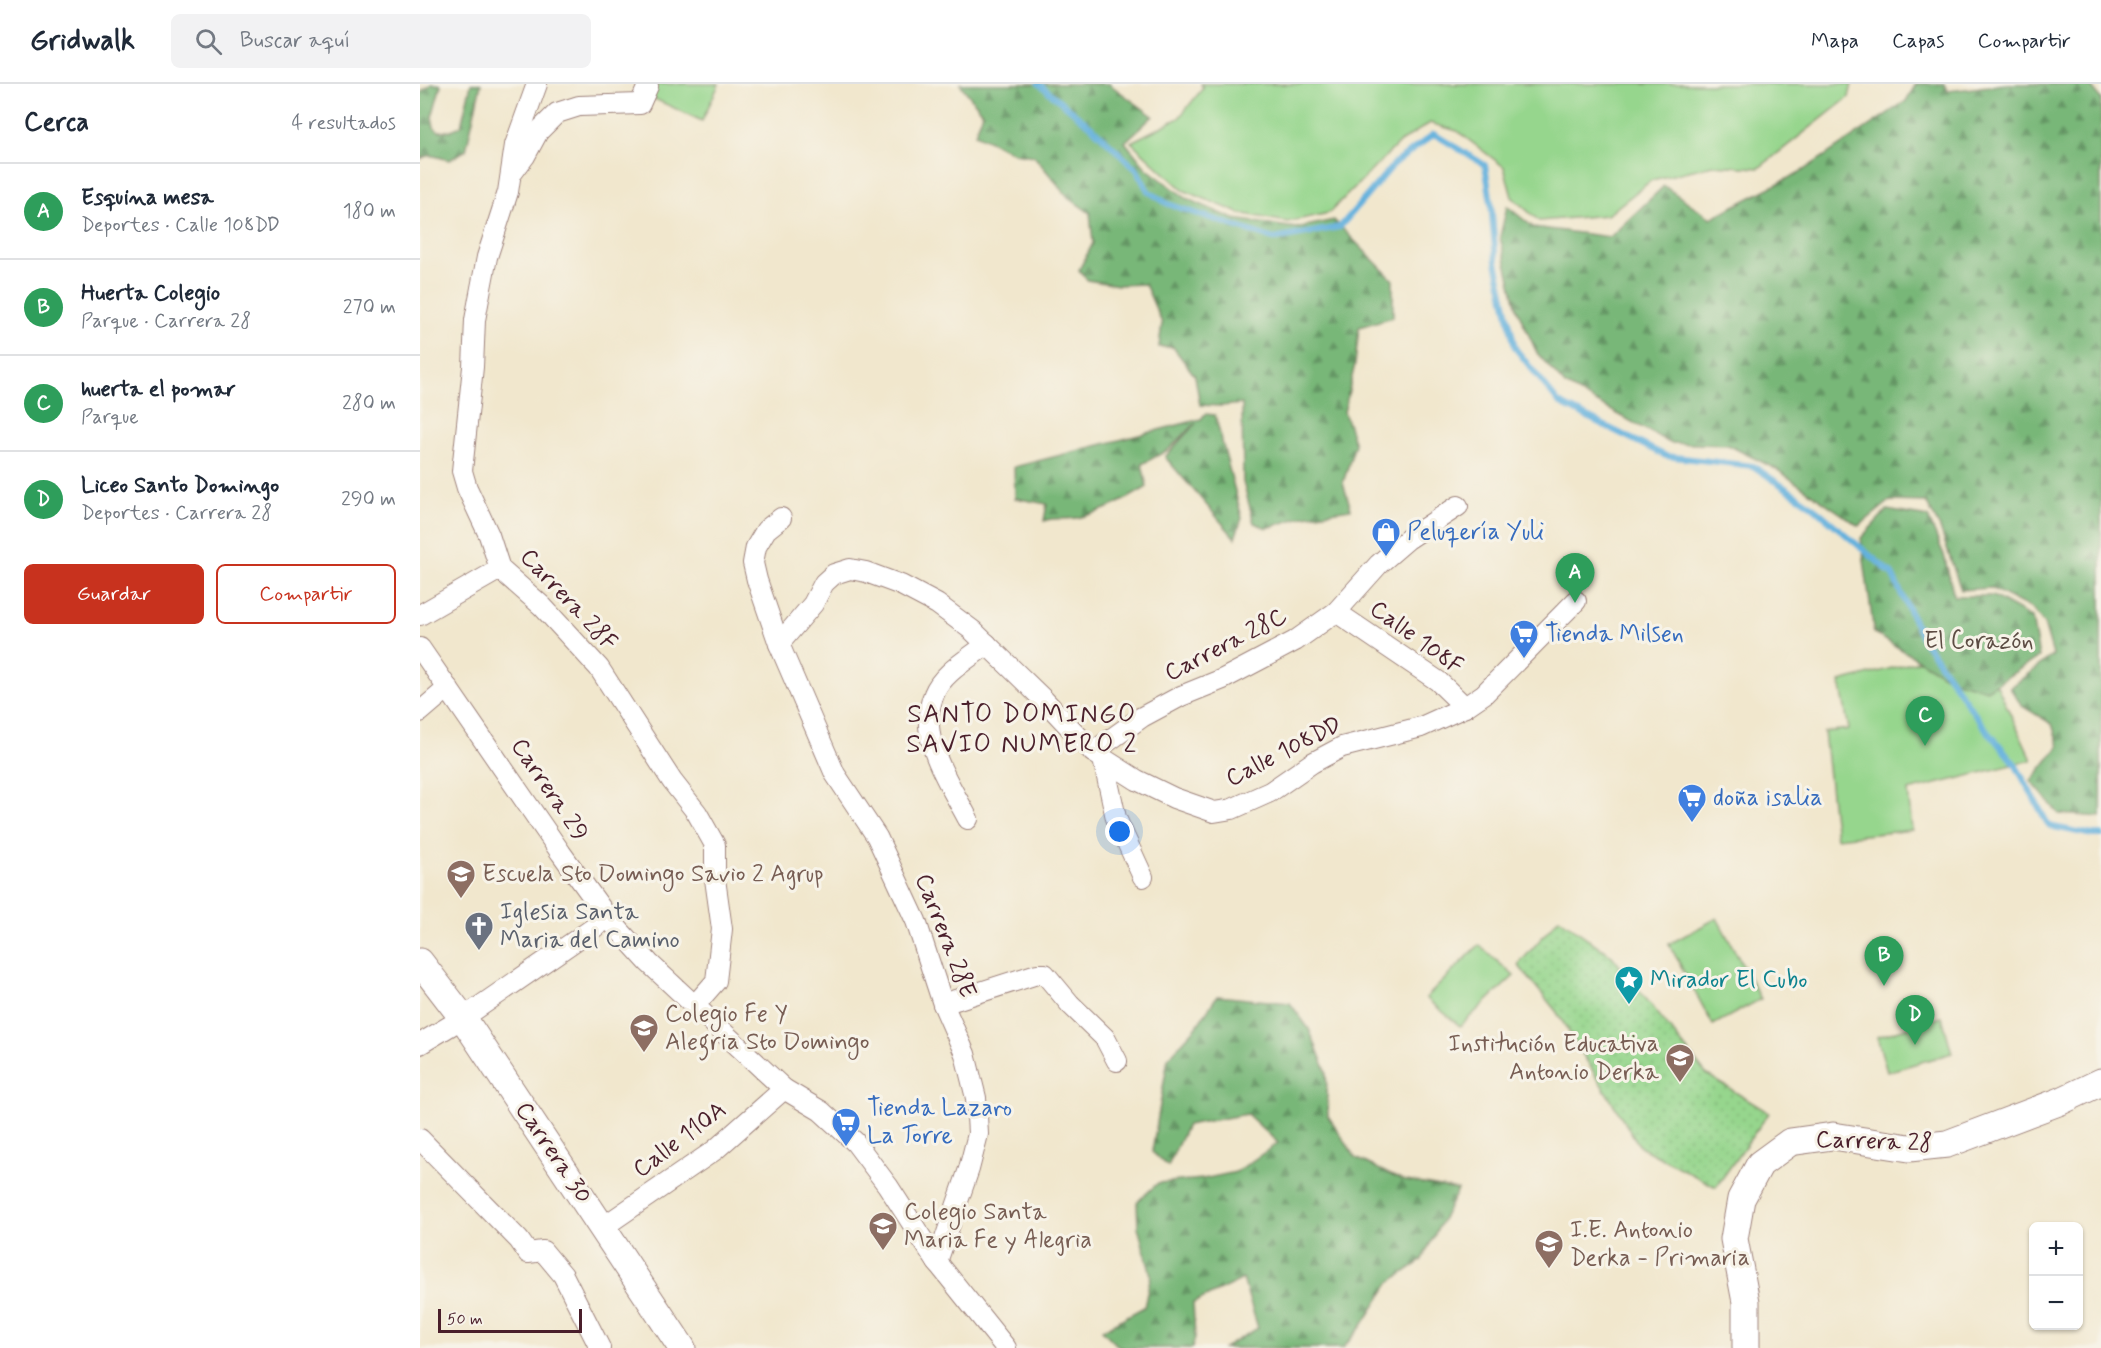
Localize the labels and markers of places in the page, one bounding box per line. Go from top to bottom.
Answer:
shop icon: Peluqería Yuli [1370,516,1402,558]
place label: Peluqería Yuli [1407,517,1544,548]
pin: A [1556,554,1594,603]
supermarket icon: Tienda Milsen [1508,618,1540,660]
place label: Tienda Milsen [1545,619,1684,650]
pin: C [1906,696,1944,746]
supermarket icon: doña isalia [1676,782,1708,824]
place label: doña isalia [1713,783,1823,814]
school or university icon: Escuela Sto Domingo Savio 2 Agrup [445,858,477,900]
place label: Escuela Sto Domingo Savio 2 Agrup [482,859,824,892]
place label: Iglesia Santa Maria del Camino [500,897,680,956]
church icon: Iglesia Santa Maria del Camino [463,910,495,952]
pin: B [1864,936,1904,986]
place icon: Mirador El Cubo [1613,964,1645,1006]
place label: Mirador El Cubo [1650,965,1808,996]
pin: D [1896,996,1934,1045]
place label: Colegio Fe Y Alegria Sto Domingo [665,999,869,1061]
school or university icon: Colegio Fe Y Alegria Sto Domingo [628,1012,660,1054]
place label: Institución Educativa Antonio Derka [1448,1029,1660,1088]
school or university icon: Institución Educativa Antonio Derka [1664,1042,1696,1084]
place label: Tienda Lazaro La Torre [867,1093,1012,1152]
supermarket icon: Tienda Lazaro La Torre [830,1106,862,1148]
place label: Colegio Santa Maria Fe y Alegria [904,1197,1092,1256]
school or university icon: Colegio Santa Maria Fe y Alegria [867,1210,899,1252]
place label: I.E. Antonio Derka - Primaria [1570,1215,1750,1274]
school or university icon: I.E. Antonio Derka - Primaria [1533,1228,1565,1270]

